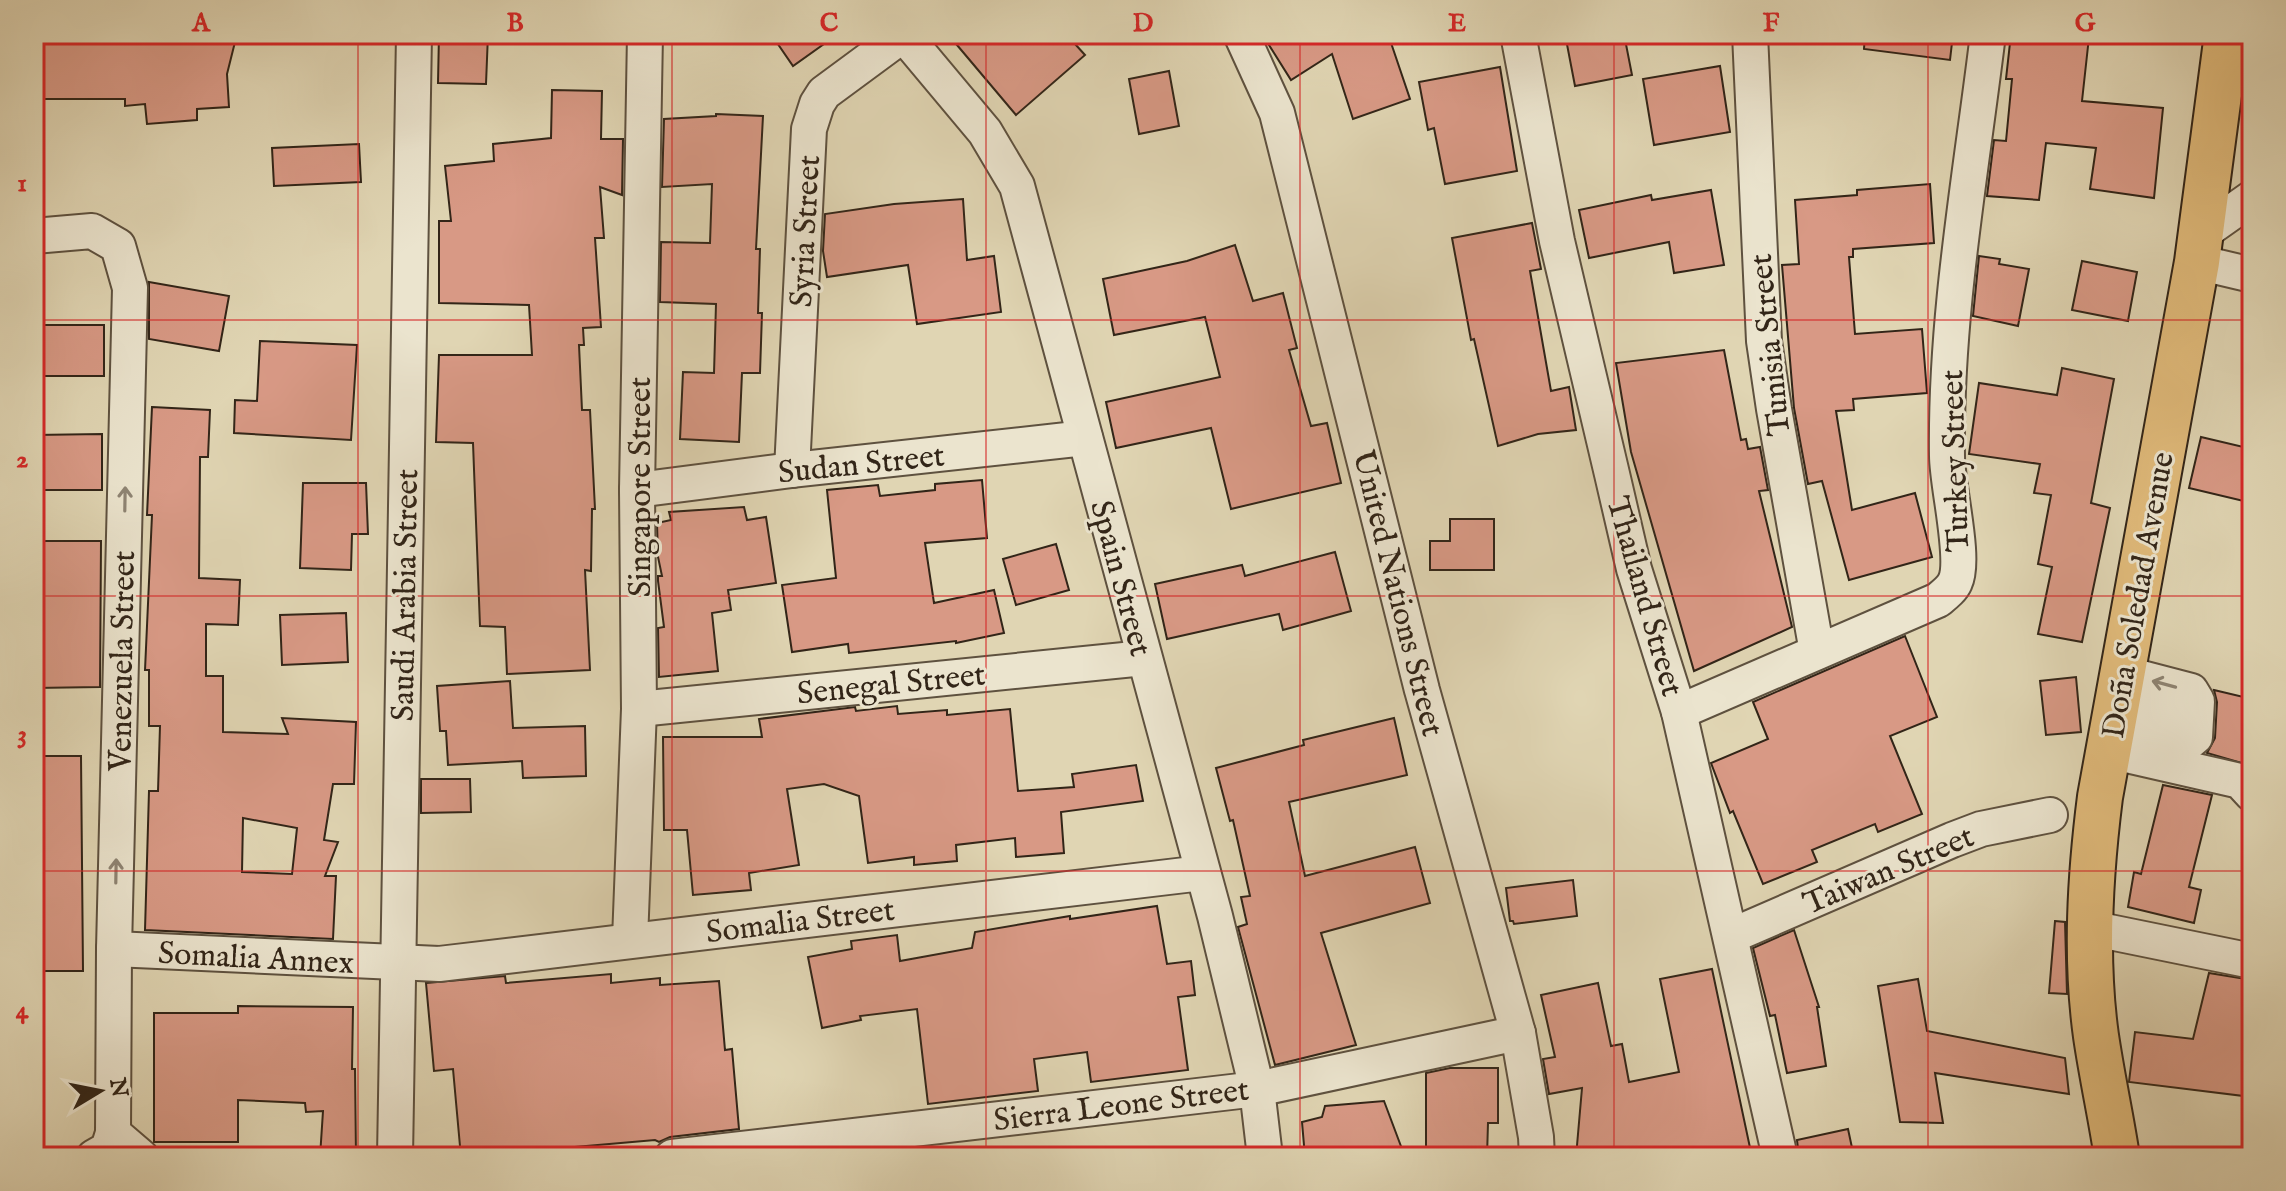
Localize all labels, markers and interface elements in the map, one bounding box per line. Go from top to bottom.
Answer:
text: A [191,7,211,40]
text: B [506,7,524,40]
text: C [820,7,839,40]
text: D [1133,7,1154,40]
text: E [1448,7,1466,40]
text: F [1763,7,1780,40]
text: G [2075,7,2096,40]
street label: Syria Street [782,154,831,308]
text: 1 [17,167,27,200]
street label: Tunisia Street [1742,252,1801,438]
street label: Turkey Street [1933,369,1980,553]
street label: Singapore Street [621,377,662,597]
street label: Sudan Street [776,436,947,495]
text: 2 [16,443,28,476]
street label: United Nations Street [1341,446,1452,741]
street label: Doña Soledad Avenue [2094,449,2185,742]
street label: Saudi Arabia Street [384,468,429,722]
one-way arrow [117,486,132,513]
street label: Thailand Street [1595,492,1692,701]
street label: Spain Street [1079,496,1160,661]
street label: Venezuela Street [101,550,146,773]
street label: Senegal Street [795,655,988,716]
one-way arrow [2152,676,2178,691]
text: 3 [17,718,27,751]
street label: Taiwan Street [1797,817,1980,926]
one-way arrow [108,858,124,885]
street label: Somalia Street [704,891,897,954]
street label: Somalia Annex [157,934,355,985]
text: 4 [16,994,30,1027]
north arrow [60,1051,140,1131]
street label: Sierra Leone Street [991,1070,1251,1142]
text: N [102,1075,133,1100]

